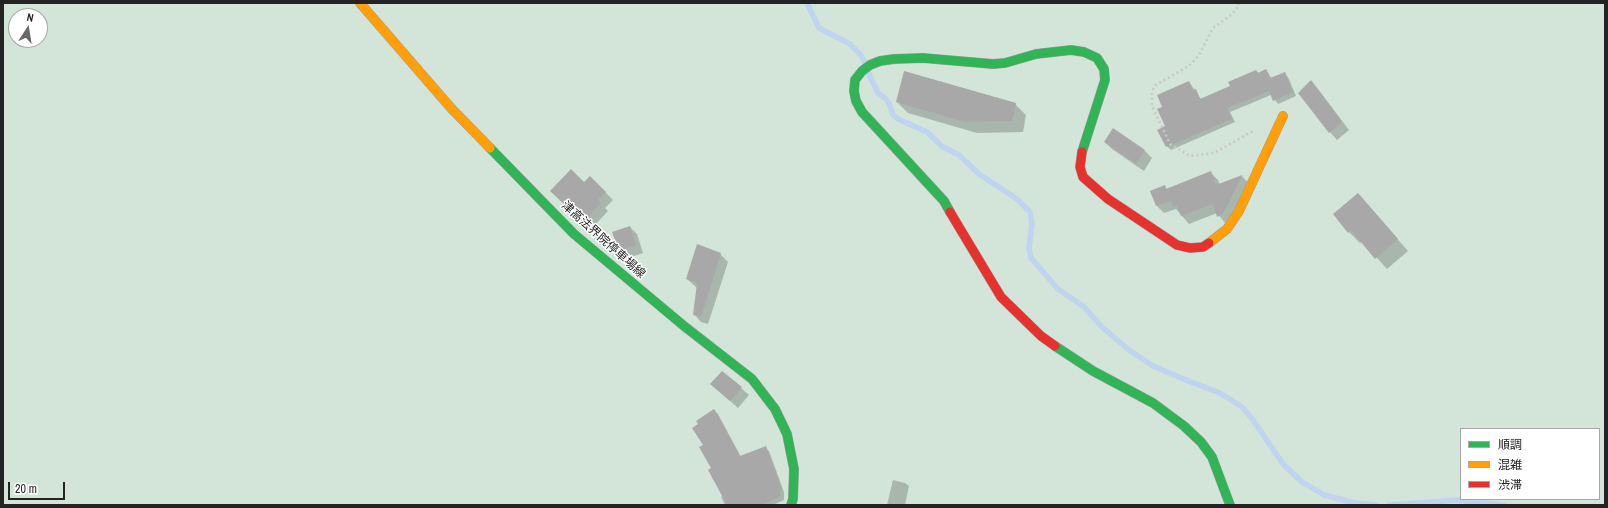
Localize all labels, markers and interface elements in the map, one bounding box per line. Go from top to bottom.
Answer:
north arrow [8,8,48,48]
text: N [26,10,35,25]
street label: 津高法界院停車場線 [558,199,648,281]
legend [1460,428,1600,500]
text: 順調 [1498,437,1522,453]
text: 混雑 [1498,457,1522,473]
scale bar [10,474,67,500]
text: 渋滞 [1498,477,1522,493]
text: 20 m [15,481,37,497]

